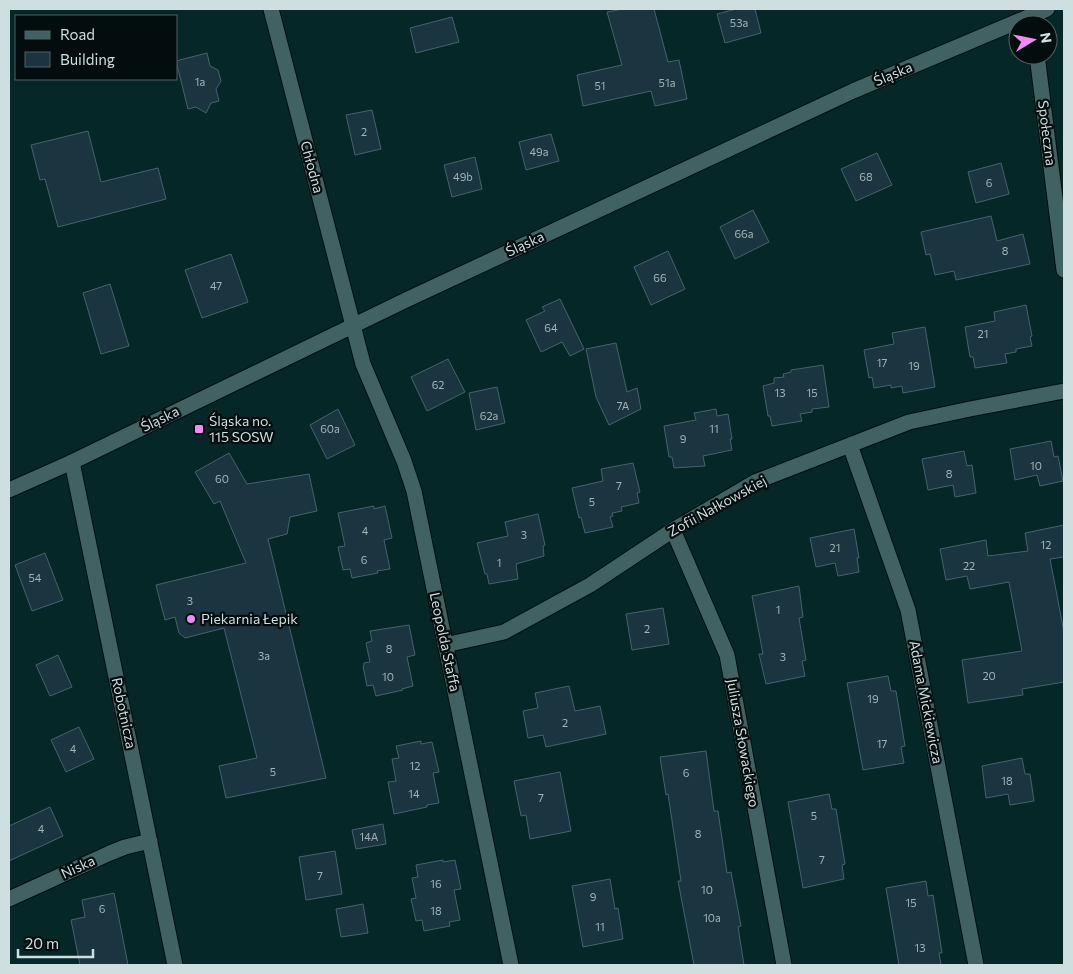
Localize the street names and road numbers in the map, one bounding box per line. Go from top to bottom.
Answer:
street label: Śląska [871,58,915,89]
street label: Społeczna [1035,99,1060,167]
street label: Chłodna [297,139,328,195]
street label: Śląska [503,227,547,260]
street label: Śląska [138,402,182,435]
street label: Zofii Nałkowskiej [664,471,769,540]
street label: Leopolda Staffa [427,591,464,693]
street label: Adama Mickiewicza [906,639,947,765]
street label: Robotnicza [109,676,140,750]
street label: Juliusza Słowackiego [724,677,763,809]
street label: Niska [58,851,97,882]

